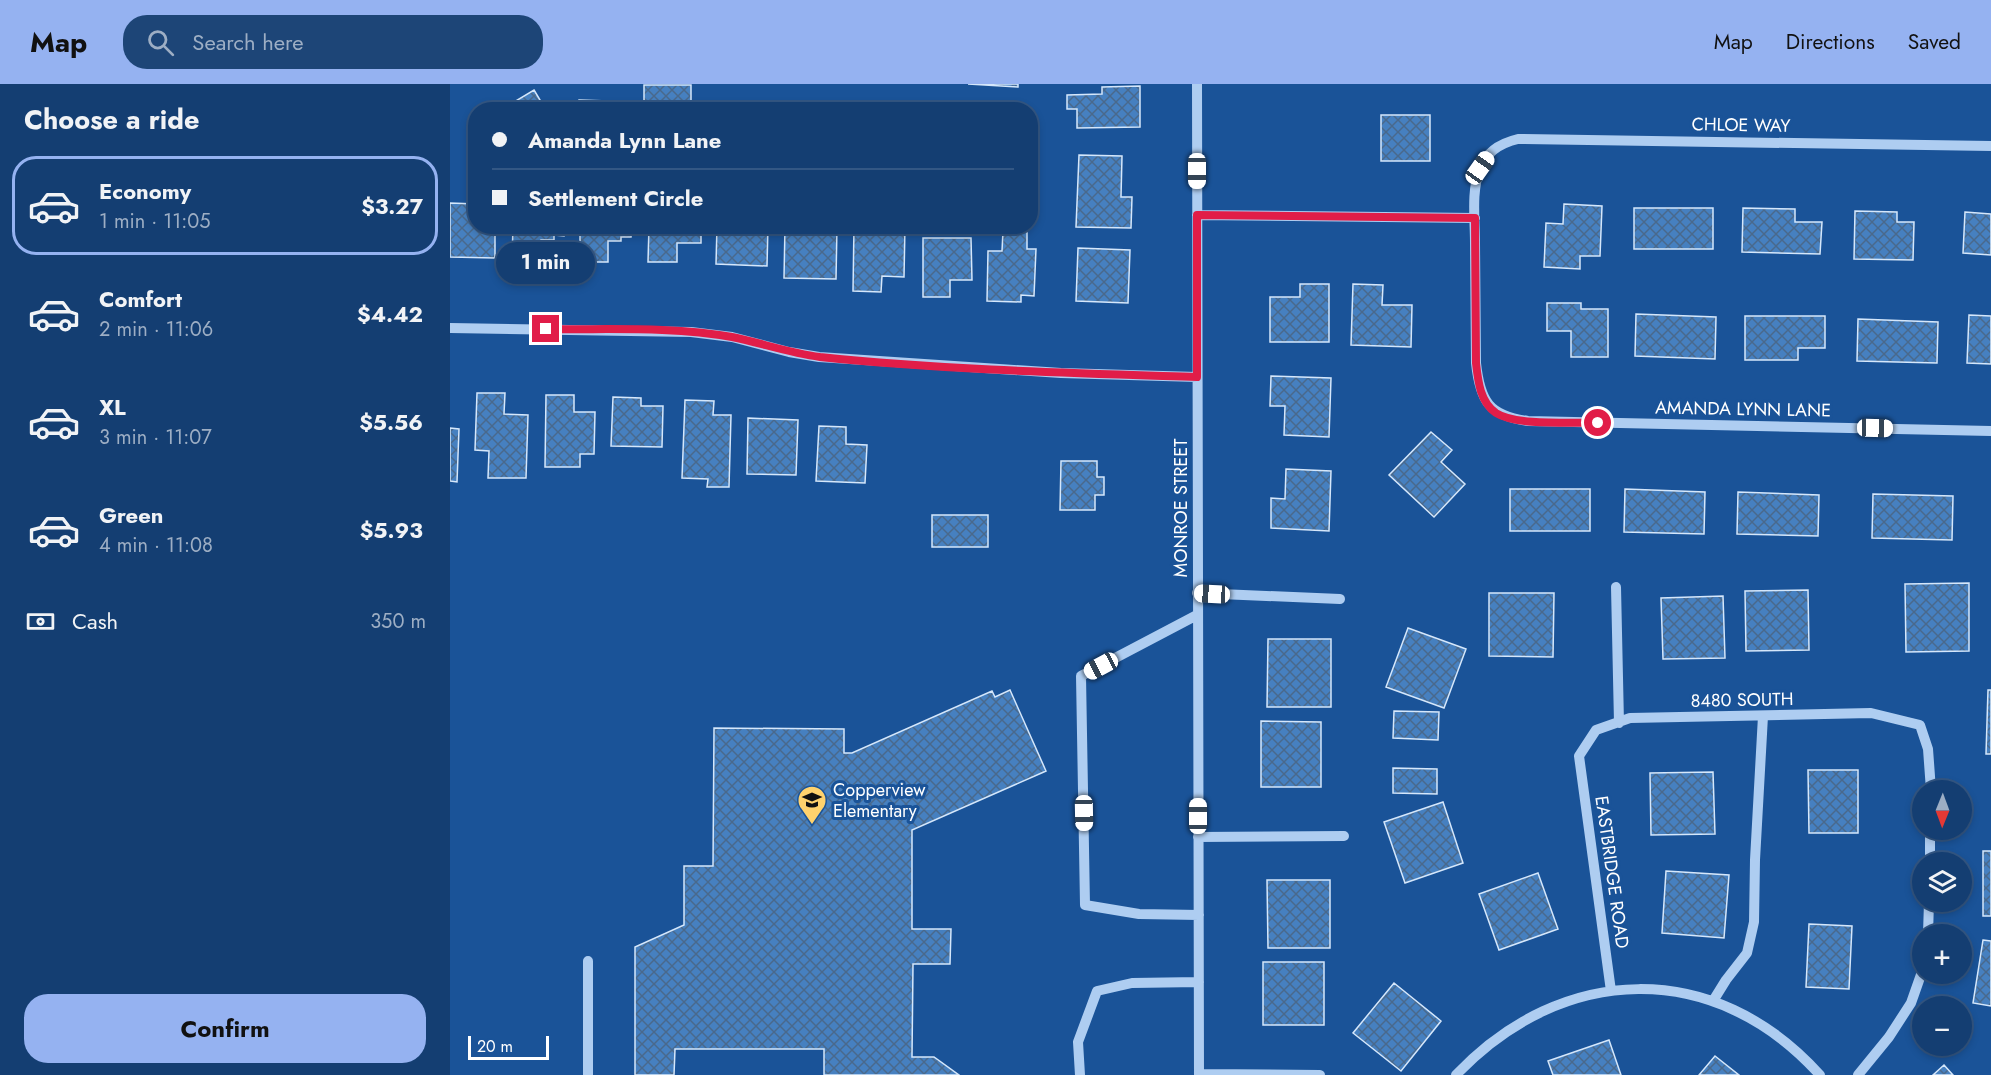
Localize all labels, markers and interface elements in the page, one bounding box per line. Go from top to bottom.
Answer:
search box [123,15,543,69]
text: Map [30,22,87,63]
icon: search [144,26,177,59]
text: Search here [192,26,304,58]
text: Map [1714,27,1753,57]
text: Directions [1786,27,1875,57]
text: Saved [1908,27,1961,57]
text: Choose a ride [24,100,199,139]
street label: CHLOE WAY [1691,111,1792,139]
text: Amanda Lynn Lane [528,124,721,156]
car [1462,148,1498,188]
car [1188,153,1206,189]
text: Economy [99,175,191,207]
icon: car [27,179,81,233]
text: Settlement Circle [528,182,703,214]
text: $3.27 [361,190,423,222]
text: 1 min · 11:05 [99,207,211,236]
callout: 1 min [496,242,596,284]
text: 1 min [521,248,570,277]
text: Comfort [99,283,182,315]
icon: car [27,287,81,341]
text: $4.42 [357,298,423,330]
text: 2 min · 11:06 [99,315,213,344]
route end [532,315,559,342]
text: XL [99,391,126,423]
street label: AMANDA LYNN LANE [1655,394,1831,424]
icon: car [27,395,81,449]
text: $5.56 [359,406,423,438]
route start [1584,409,1611,436]
car [1857,419,1893,437]
text: 3 min · 11:07 [99,423,212,452]
street label: MONROE STREET [1168,438,1194,577]
text: Green [99,499,163,531]
icon: car [27,503,81,557]
text: $5.93 [360,514,423,546]
text: 4 min · 11:08 [99,531,213,560]
car [1194,584,1230,604]
icon: cash [24,605,57,638]
text: Cash [72,605,118,637]
text: 350 m [370,607,426,636]
car [1081,650,1121,682]
street label: 8480 SOUTH [1690,686,1794,714]
place label: Copperview Elementary [833,777,926,824]
north arrow [1912,780,1972,840]
map controls [1912,780,1972,1056]
school or university icon: Copperview Elementary [796,784,828,826]
street label: EASTBRIDGE ROAD [1588,794,1636,950]
car [1075,795,1093,831]
car [1189,798,1207,834]
button: layers [1912,852,1972,912]
button: + [1912,924,1972,984]
button: Confirm [24,994,426,1063]
button: − [1912,996,1972,1056]
scale bar [468,1033,549,1060]
text: 20 m [477,1035,513,1058]

